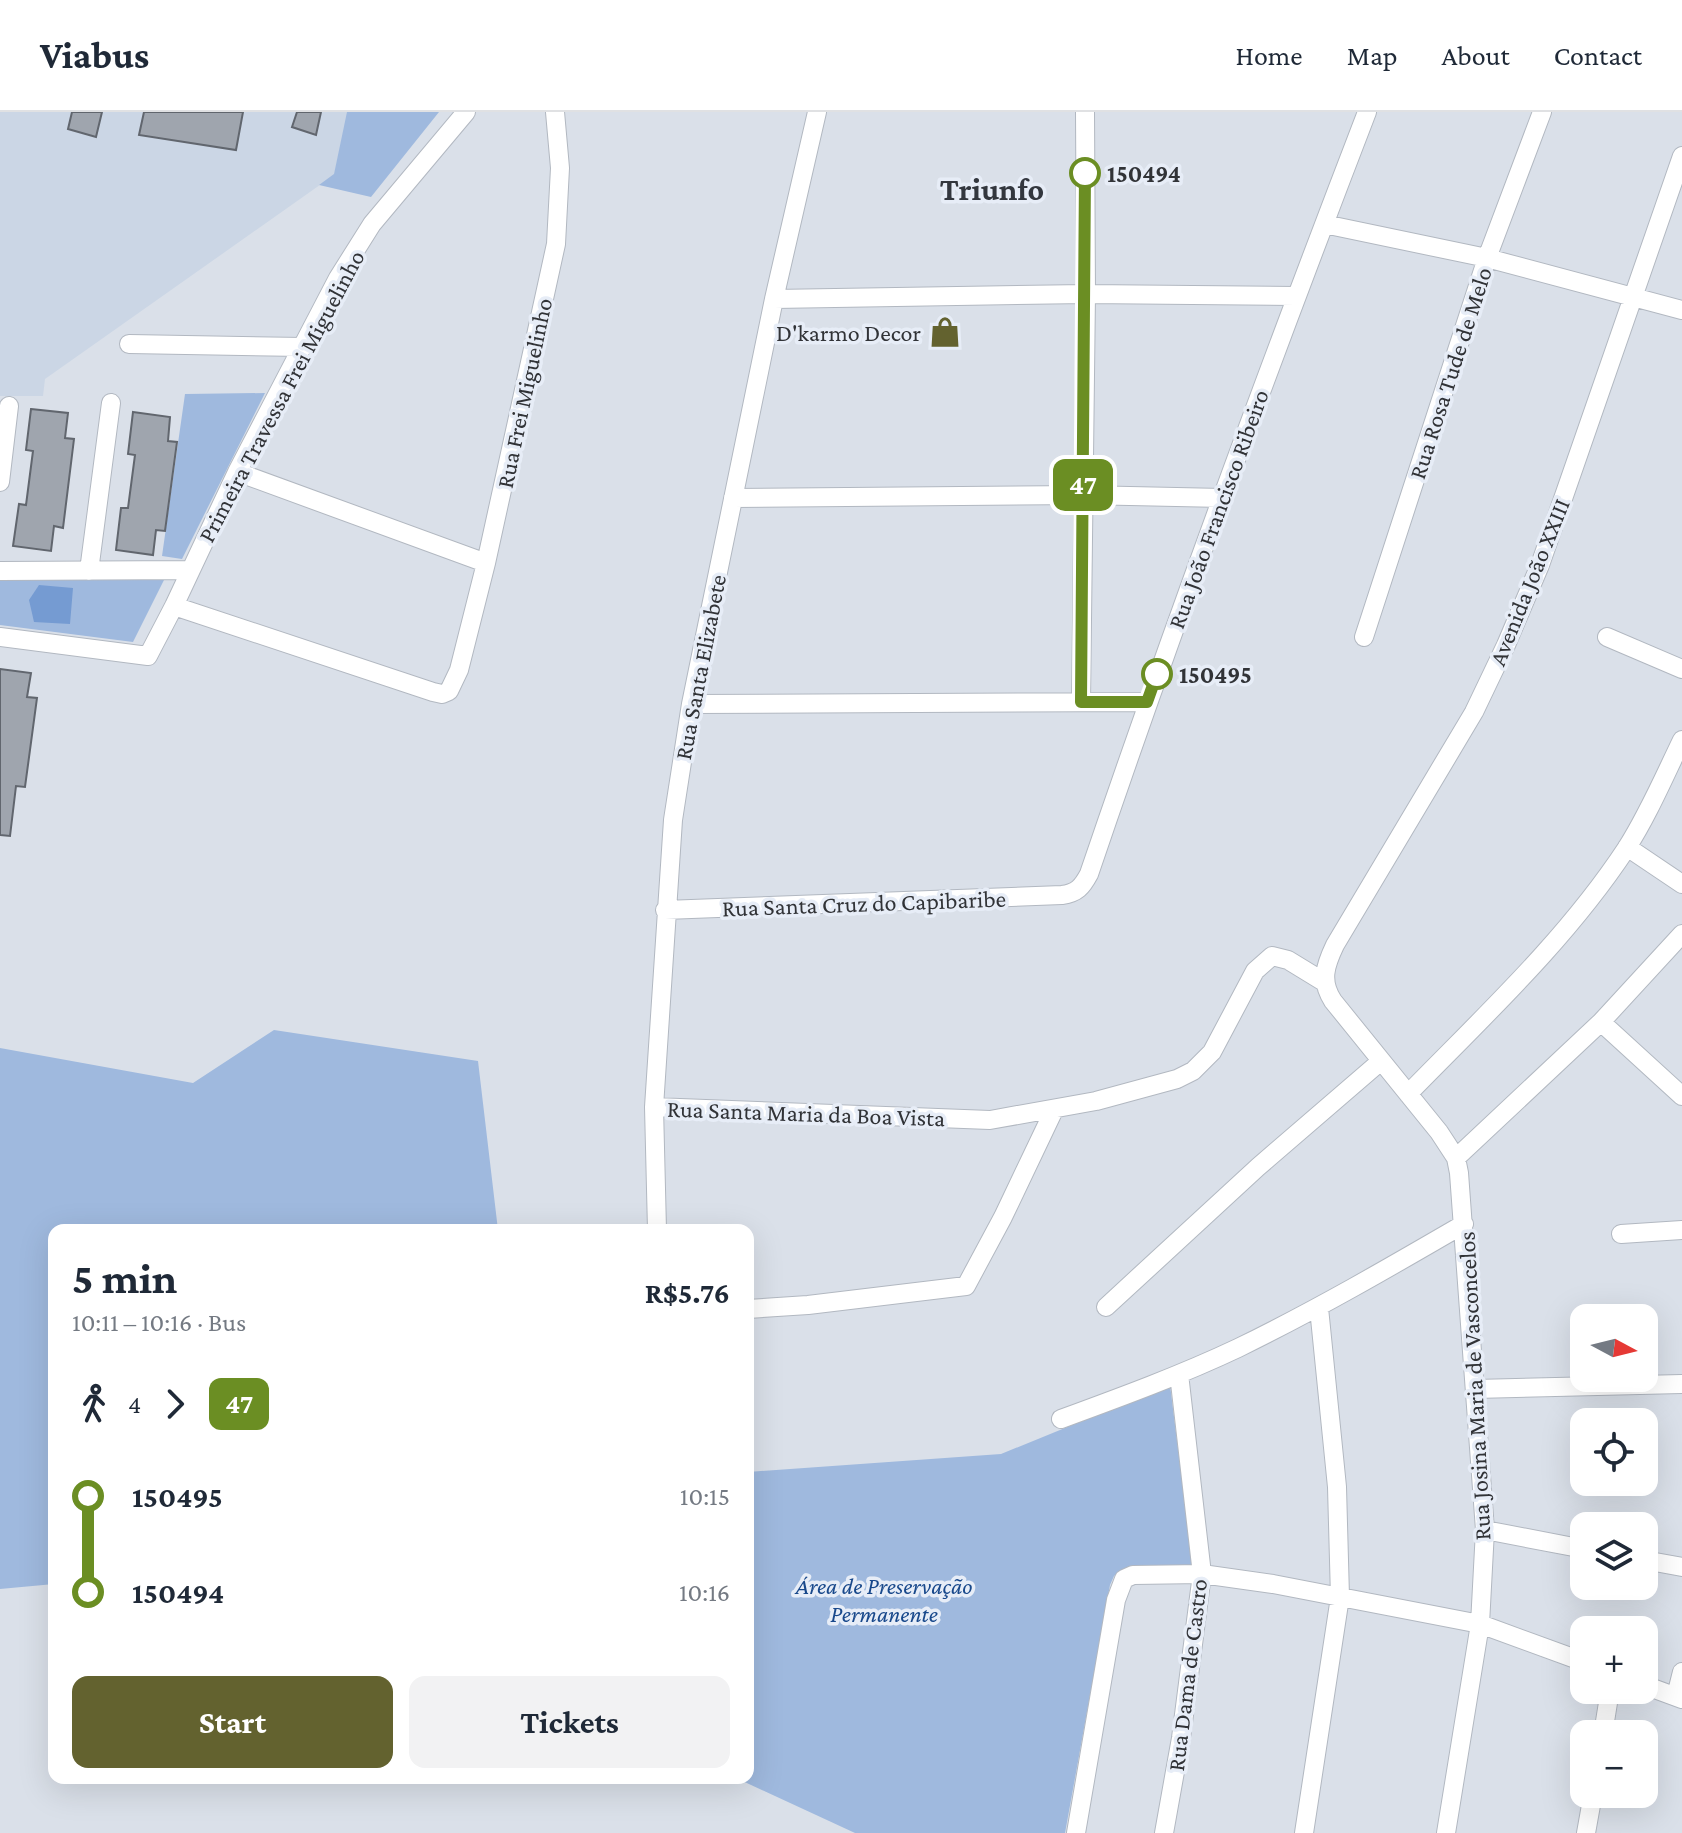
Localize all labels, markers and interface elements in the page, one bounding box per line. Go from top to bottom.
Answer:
text: Viabus [40,34,149,76]
text: Home [1236,40,1303,71]
text: Map [1347,40,1398,71]
text: About [1442,40,1510,71]
text: Contact [1554,40,1642,71]
marker: 150494 [1070,158,1100,188]
place label: 150494 [1107,160,1181,187]
district label: Triunfo [940,171,1044,207]
street label: Primeira Travessa Frei Miguelinho [192,245,370,547]
street label: Rua Rosa Tude de Melo [1403,264,1497,482]
street label: Rua Frei Miguelinho [491,295,557,491]
shop icon: D'karmo Decor [928,315,962,349]
place label: D'karmo Decor [776,319,921,346]
street label: Rua João Francisco Ribeiro [1162,386,1274,632]
line badge: 47 [1047,459,1119,511]
text: 47 [1069,469,1097,500]
street label: Avenida João XXIII [1483,495,1575,669]
street label: Rua Santa Elizabete [669,572,731,762]
marker: 150495 [1142,659,1172,689]
place label: 150495 [1179,661,1252,688]
street label: Rua Santa Cruz do Capibaribe [721,885,1007,921]
street label: Rua Santa Maria da Boa Vista [666,1095,946,1131]
street label: Rua Josina Maria de Vasconcelos [1452,1231,1496,1541]
text: 5 min [72,1254,177,1302]
text: R$5.76 [645,1276,730,1309]
north arrow [1570,1304,1658,1392]
map controls [1570,1304,1658,1808]
text: 10:11 – 10:16 · Bus [72,1308,246,1337]
icon: walk [72,1382,116,1426]
icon: forward [153,1382,197,1426]
text: 47 [225,1388,253,1419]
text: 4 [128,1390,141,1419]
button: locate [1570,1408,1658,1496]
text: 150495 [132,1480,223,1513]
text: 10:15 [680,1482,730,1511]
button: layers [1570,1512,1658,1600]
park label: Área de Preservação Permanente [794,1572,973,1627]
text: 150494 [132,1576,224,1609]
street label: Rua Dama de Castro [1162,1577,1212,1773]
text: 10:16 [679,1578,730,1607]
button: + [1570,1616,1658,1704]
button: Start [72,1676,393,1768]
button: Tickets [409,1676,730,1768]
button: − [1570,1720,1658,1808]

